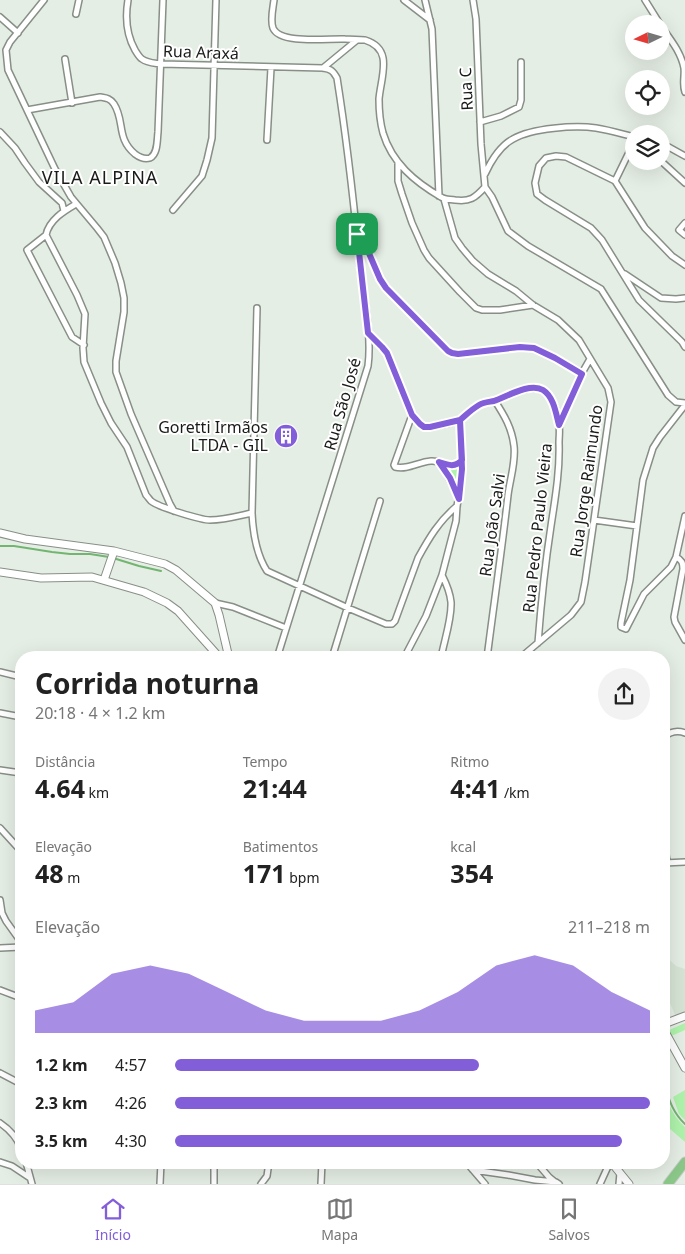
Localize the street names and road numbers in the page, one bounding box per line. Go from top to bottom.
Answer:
street label: Rua Araxá [163,40,239,64]
street label: Rua C [454,67,478,111]
street label: Rua São José [318,355,366,453]
street label: Rua Jorge Raimundo [564,403,608,559]
street label: Rua Pedro Paulo Vieira [517,442,557,614]
street label: Rua João Salvi [474,472,510,578]

